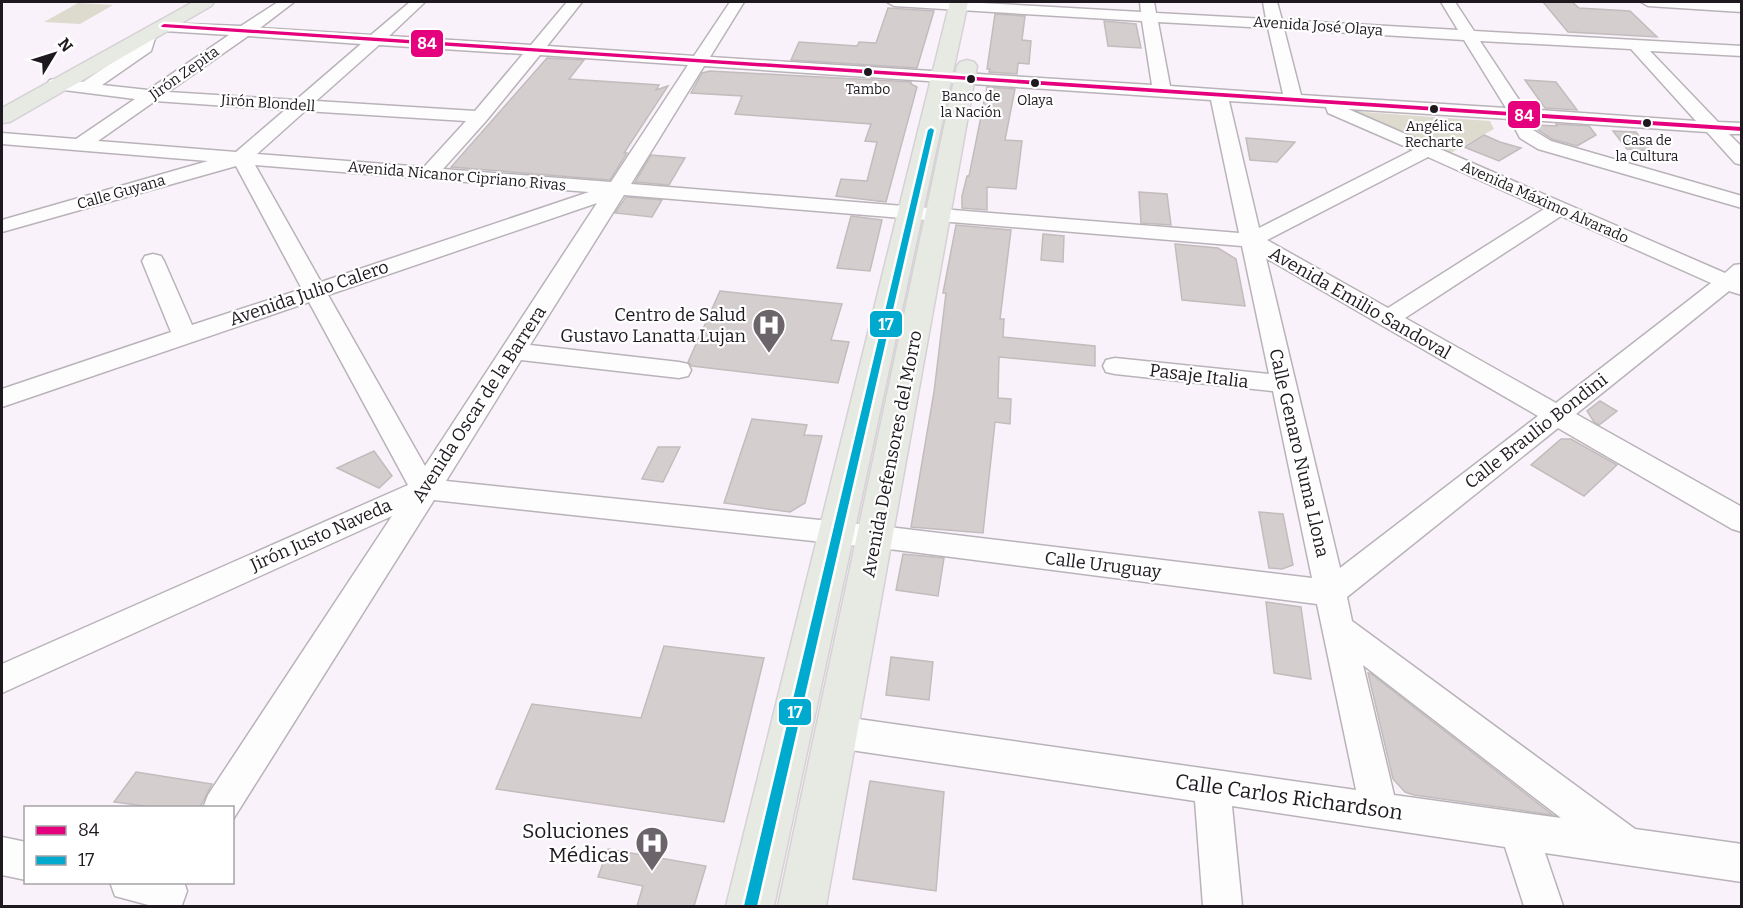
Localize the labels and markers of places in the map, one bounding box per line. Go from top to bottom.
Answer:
marker: Tambo [862,66,874,78]
marker: Banco de la Nación [965,73,977,85]
marker: Olaya [1029,77,1041,89]
place label: Tambo [846,81,890,98]
place label: Banco de la Nación [941,88,1002,121]
place label: Olaya [1017,92,1053,109]
marker: Angélica Recharte [1428,103,1440,115]
marker: Casa de la Cultura [1641,117,1653,129]
place label: Angélica Recharte [1405,118,1463,151]
place label: Casa de la Cultura [1616,132,1679,165]
place label: Centro de Salud Gustavo Lanatta Lujan [560,304,747,347]
hospital icon: Centro de Salud Gustavo Lanatta Lujan [751,307,787,354]
place label: Soluciones Médicas [522,818,629,868]
hospital icon: Soluciones Médicas [634,825,670,872]

